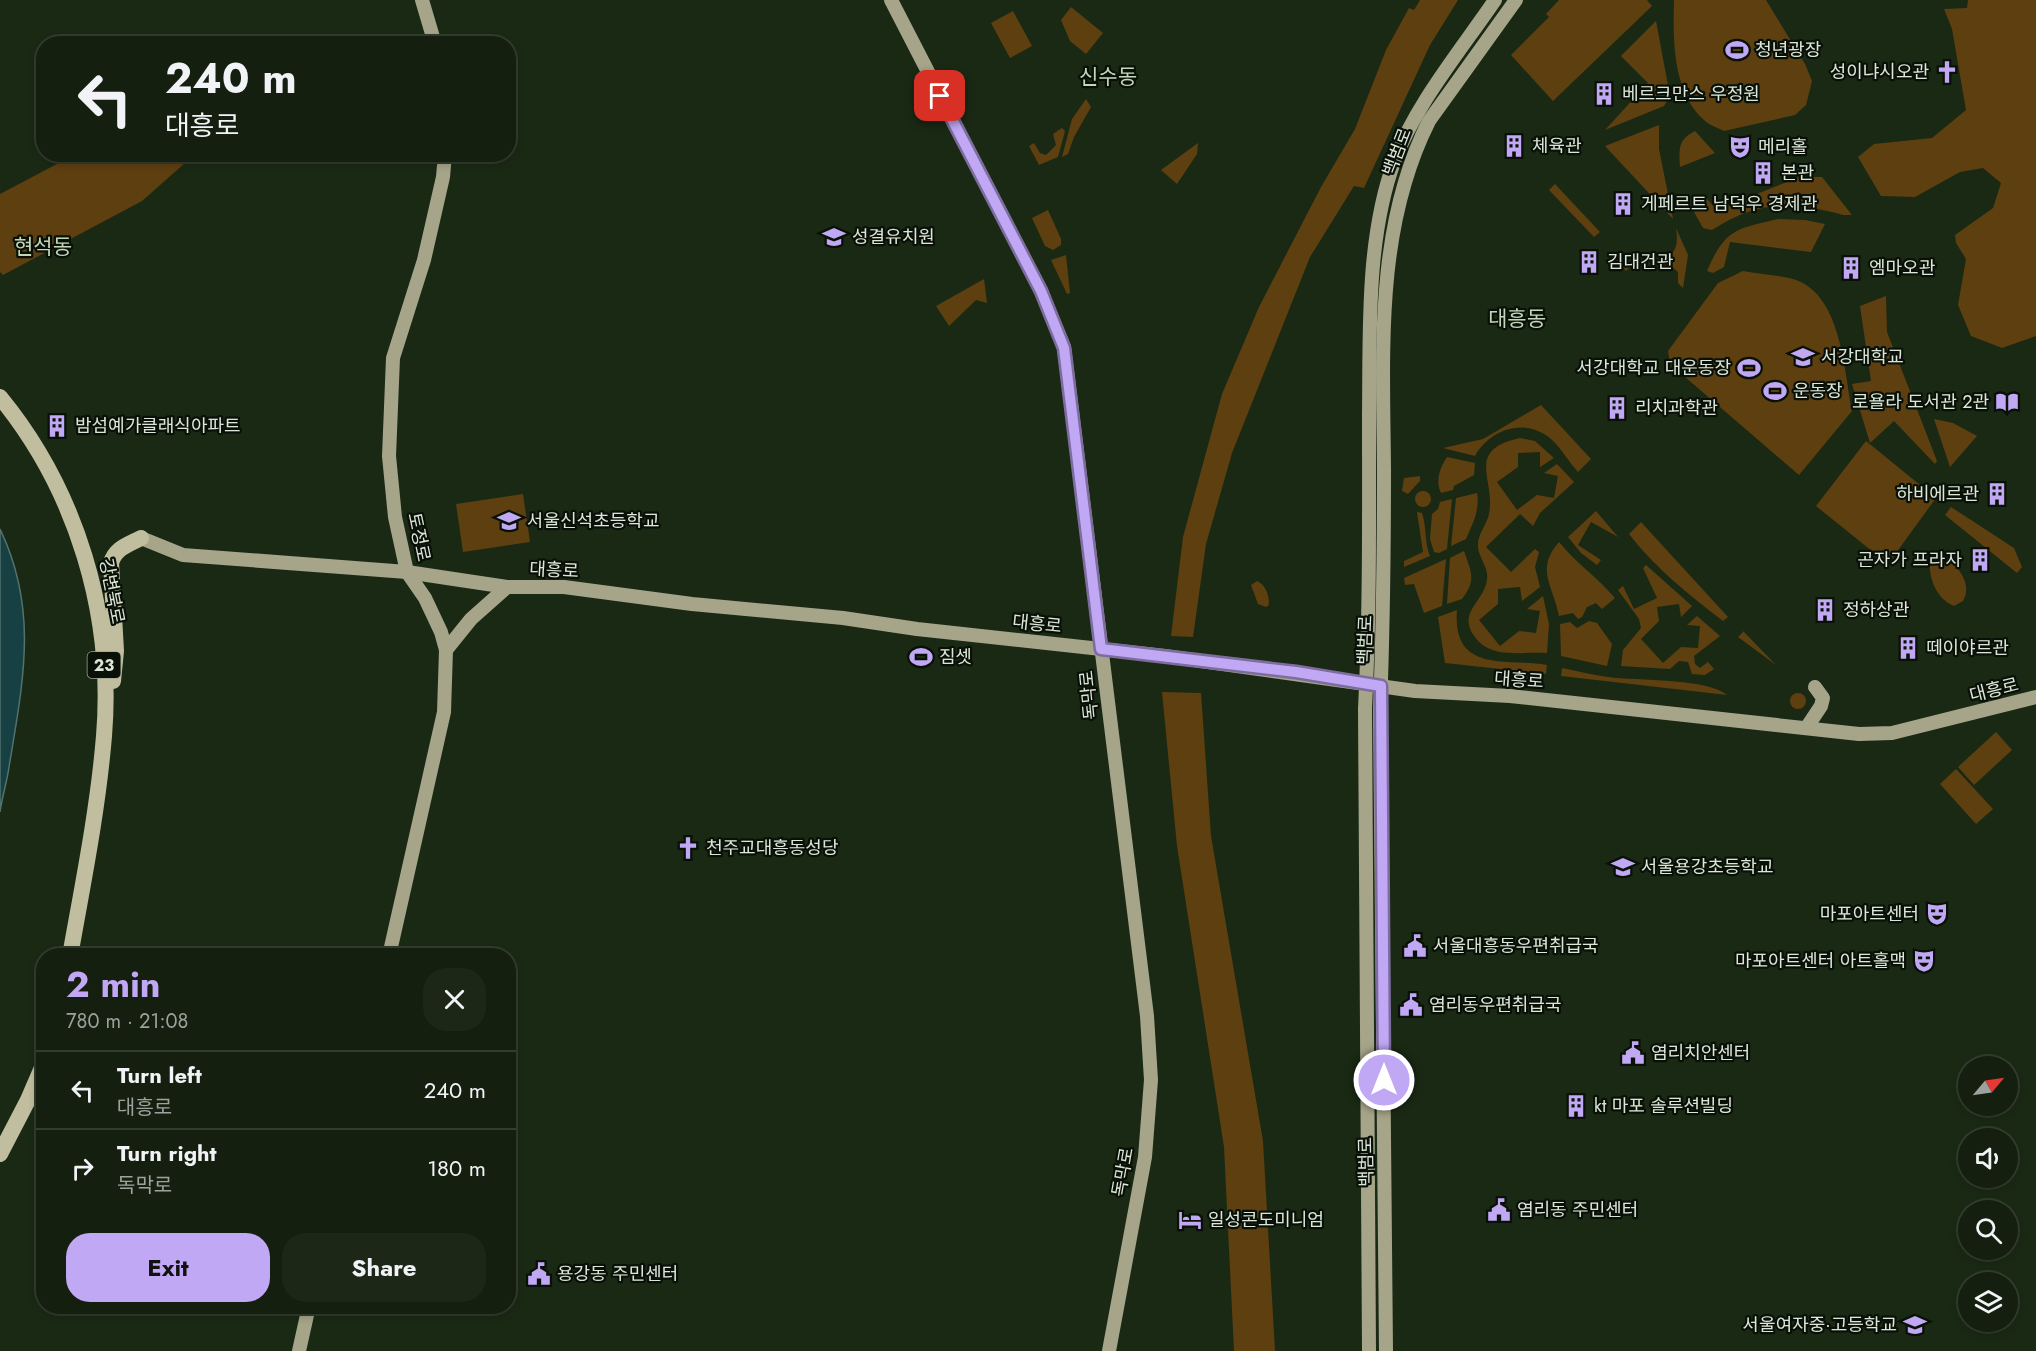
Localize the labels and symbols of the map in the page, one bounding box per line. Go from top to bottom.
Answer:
sports icon: 청년광장 [1724,37,1750,63]
place label: 청년광장 [1755,37,1821,63]
place label: 성이냐시오관 [1830,59,1929,85]
church icon: 성이냐시오관 [1934,59,1960,85]
district label: 신수동 [1079,62,1137,92]
pin [914,70,965,121]
building icon: 베르크만스 우정원 [1591,81,1617,107]
place label: 베르크만스 우정원 [1622,81,1760,107]
street label: 백범로 [1376,124,1418,180]
building icon: 체육관 [1501,133,1527,159]
place label: 체육관 [1532,133,1582,159]
theatre icon: 메리홀 [1727,134,1753,160]
place label: 메리홀 [1758,134,1808,160]
building icon: 본관 [1750,160,1776,186]
place label: 본관 [1781,160,1815,186]
building icon: 게페르트 남덕우 경제관 [1610,191,1636,217]
place label: 게페르트 남덕우 경제관 [1641,191,1818,217]
school or university icon: 성결유치원 [821,224,847,250]
place label: 성결유치원 [852,224,935,250]
district label: 현석동 [14,232,72,262]
building icon: 김대건관 [1576,249,1602,275]
place label: 김대건관 [1607,249,1674,275]
building icon: 엠마오관 [1838,255,1864,281]
place label: 엠마오관 [1869,255,1936,281]
district label: 대흥동 [1488,304,1546,334]
school or university icon: 서강대학교 [1790,344,1816,370]
place label: 서강대학교 [1821,344,1904,370]
place label: 서강대학교 대운동장 [1577,355,1731,381]
sports icon: 서강대학교 대운동장 [1736,355,1762,381]
sports icon: 운동장 [1762,378,1788,404]
place label: 운동장 [1793,378,1843,404]
place label: 로욜라 도서관 2관 [1852,389,1989,415]
library icon: 로욜라 도서관 2관 [1994,389,2020,415]
building icon: 리치과학관 [1604,395,1630,421]
place label: 리치과학관 [1635,395,1718,421]
building icon: 밤섬예가클래식아파트 [44,413,70,439]
place label: 밤섬예가클래식아파트 [75,413,241,439]
place label: 하비에르관 [1896,481,1979,507]
building icon: 하비에르관 [1984,481,2010,507]
school or university icon: 서울신석초등학교 [496,508,522,534]
place label: 서울신석초등학교 [527,508,659,534]
street label: 토정로 [401,510,437,564]
place label: 곤자가 프라자 [1857,547,1962,573]
building icon: 곤자가 프라자 [1967,547,1993,573]
street label: 강변북로 [93,556,131,626]
street label: 대흥로 [529,556,579,584]
building icon: 정하상관 [1812,597,1838,623]
place label: 정하상관 [1843,597,1910,623]
street label: 대흥로 [1011,608,1063,640]
street label: 백범로 [1351,615,1379,665]
building icon: 떼이야르관 [1895,635,1921,661]
place label: 떼이야르관 [1926,635,2009,661]
sports icon: 짐셋 [908,644,934,670]
place label: 짐셋 [939,644,972,670]
road number: 23 [88,652,120,678]
street label: 대흥로 [1493,665,1545,695]
street label: 독막로 [1073,669,1105,721]
street label: 대흥로 [1967,671,2021,709]
church icon: 천주교대흥동성당 [675,835,701,861]
place label: 천주교대흥동성당 [706,835,838,861]
school or university icon: 서울용강초등학교 [1610,854,1636,880]
place label: 서울용강초등학교 [1641,854,1773,880]
place label: 마포아트센터 [1820,901,1919,927]
theatre icon: 마포아트센터 [1924,901,1950,927]
public building icon: 서울대흥동우편취급국 [1402,933,1428,959]
place label: 서울대흥동우편취급국 [1433,933,1599,959]
place label: 마포아트센터 아트홀맥 [1735,948,1906,974]
theatre icon: 마포아트센터 아트홀맥 [1911,948,1937,974]
public building icon: 염리동우편취급국 [1398,992,1424,1018]
place label: 염리동우편취급국 [1429,992,1561,1018]
public building icon: 염리치안센터 [1620,1040,1646,1066]
place label: 염리치안센터 [1651,1040,1750,1066]
position arrow [1352,1048,1416,1112]
north arrow [1958,1056,2018,1116]
building icon: kt 마포 솔루션빌딩 [1563,1093,1589,1119]
place label: kt 마포 솔루션빌딩 [1594,1093,1733,1119]
street label: 백범로 [1353,1137,1379,1187]
street label: 독막로 [1106,1145,1140,1199]
public building icon: 염리동 주민센터 [1486,1197,1512,1223]
place label: 염리동 주민센터 [1517,1197,1638,1223]
hotel icon: 일성콘도미니엄 [1177,1207,1203,1233]
place label: 일성콘도미니엄 [1208,1207,1324,1233]
public building icon: 용강동 주민센터 [526,1261,552,1287]
place label: 용강동 주민센터 [557,1261,678,1287]
place label: 서울여자중·고등학교 [1743,1312,1897,1338]
school or university icon: 서울여자중·고등학교 [1902,1312,1928,1338]

